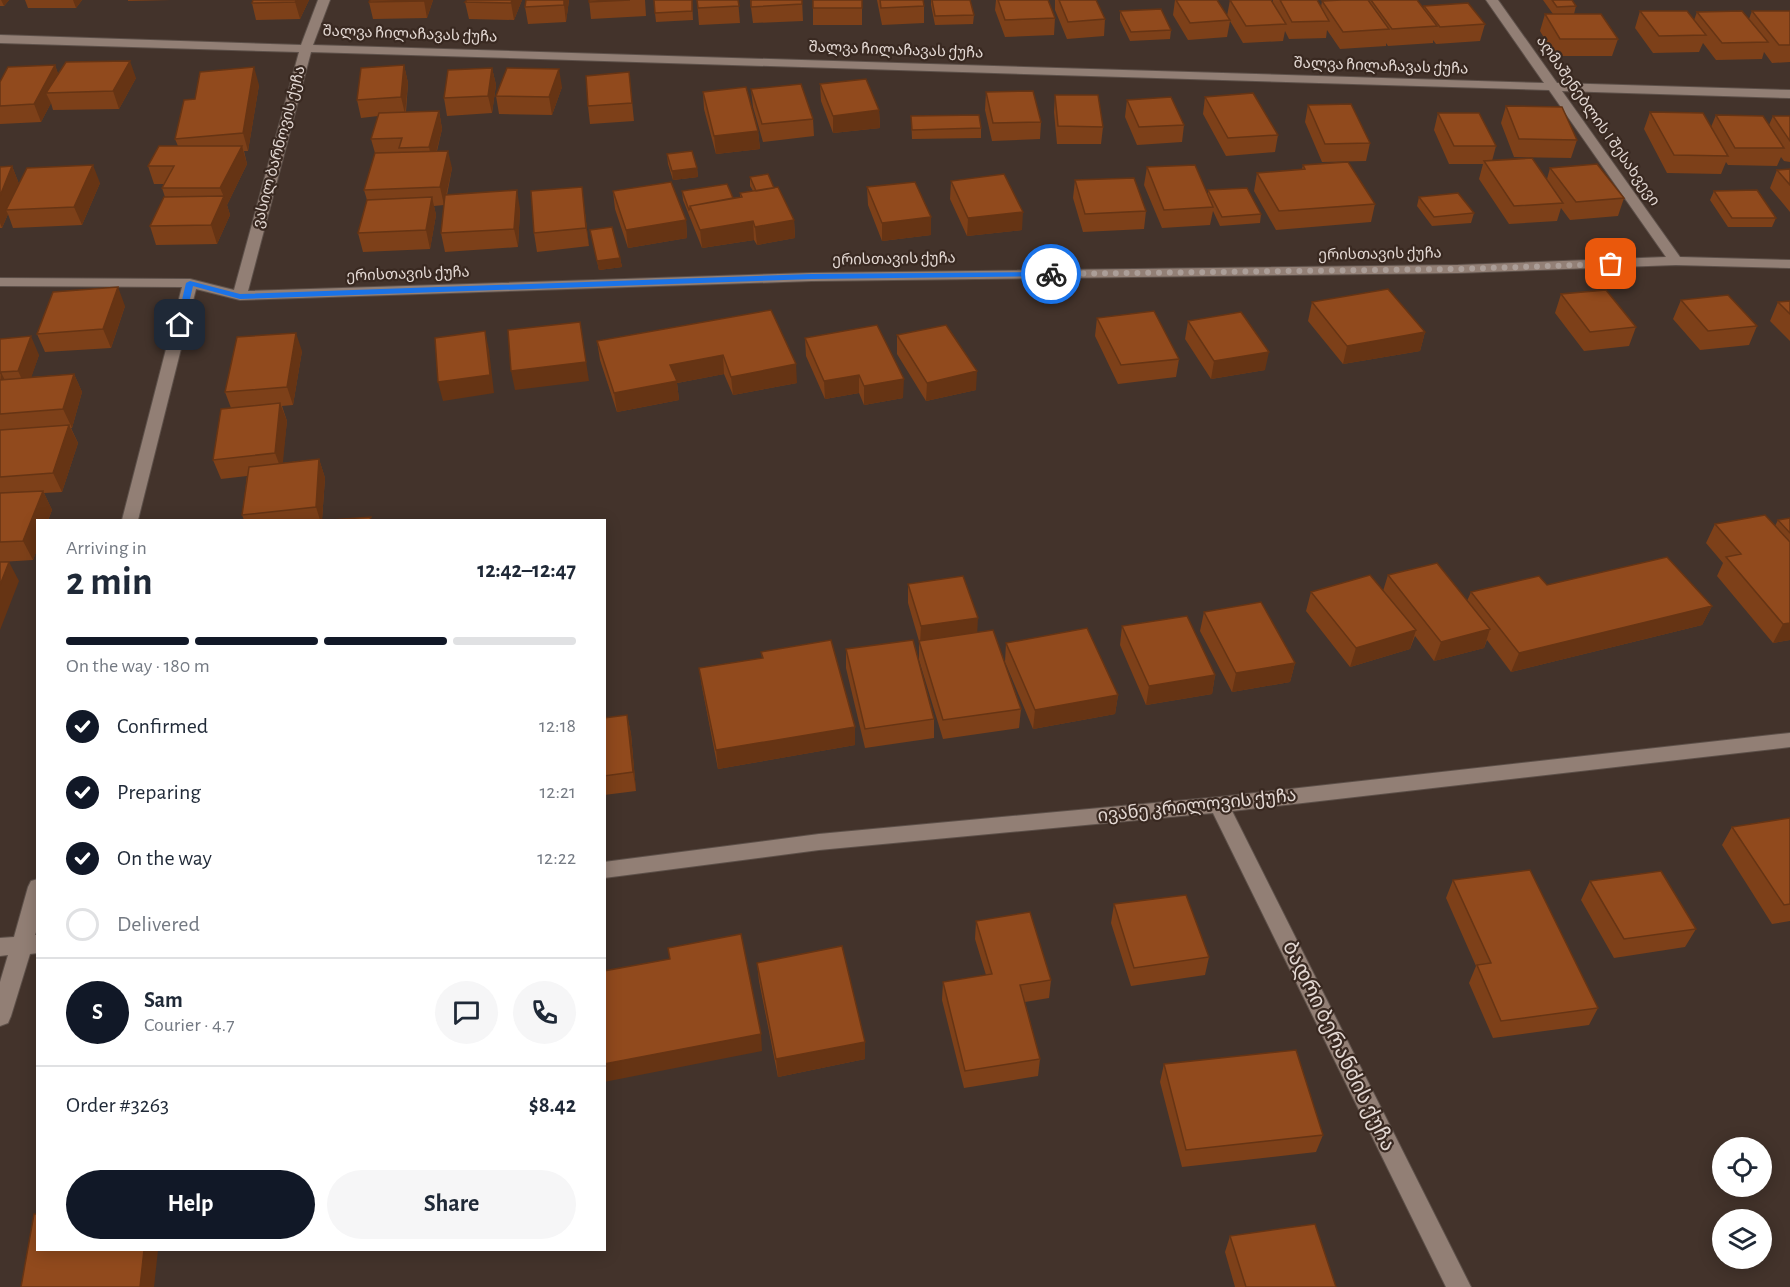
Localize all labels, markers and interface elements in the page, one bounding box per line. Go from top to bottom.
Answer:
street label: შალვა ჩილაჩავას ქუჩა [322,23,498,46]
street label: აღმაშენებლის I შესახვევი [1533,33,1662,209]
street label: შალვა ჩილაჩავას ქუჩა [808,39,984,62]
street label: შალვა ჩილაჩავას ქუჩა [1293,55,1469,78]
street label: ვასილ ბარნოვის ქუჩა [250,64,309,230]
pin [1585,238,1636,289]
courier [1021,244,1081,304]
street label: ერისთავის ქუჩა [1318,245,1442,264]
icon: bag [1594,247,1627,280]
street label: ერისთავის ქუჩა [832,250,956,269]
icon: bike [1035,258,1068,291]
street label: ერისთავის ქუჩა [346,264,470,285]
pin [154,299,205,350]
icon: home [163,308,196,341]
text: Arriving in [66,538,147,558]
text: 12:42–12:47 [477,559,576,581]
text: 2 min [66,563,153,602]
text: On the way · 180 m [66,656,210,676]
icon: check [66,710,99,743]
text: Confirmed [117,715,208,737]
text: 12:18 [539,716,576,736]
icon: check [66,776,99,809]
text: Preparing [117,781,201,803]
text: 12:21 [539,782,576,802]
street label: ივანე კრილოვის ქუჩა [1097,786,1297,826]
icon: check [66,842,99,875]
text: On the way [117,847,212,869]
text: 12:22 [537,848,576,868]
text: Delivered [117,913,200,935]
street label: ბადრი ბერანძის ქუჩა [1277,938,1399,1155]
button: chat [435,981,498,1044]
button: phone [513,981,576,1044]
text: Sam [144,989,183,1011]
text: S [92,1001,103,1023]
text: Courier · 4.7 [144,1015,235,1035]
text: Order #3263 [66,1094,169,1116]
text: $8.42 [529,1094,576,1116]
map controls [1712,1137,1772,1269]
button: locate [1712,1137,1772,1197]
button: Help [66,1170,315,1239]
button: Share [327,1170,576,1239]
button: layers [1712,1209,1772,1269]

